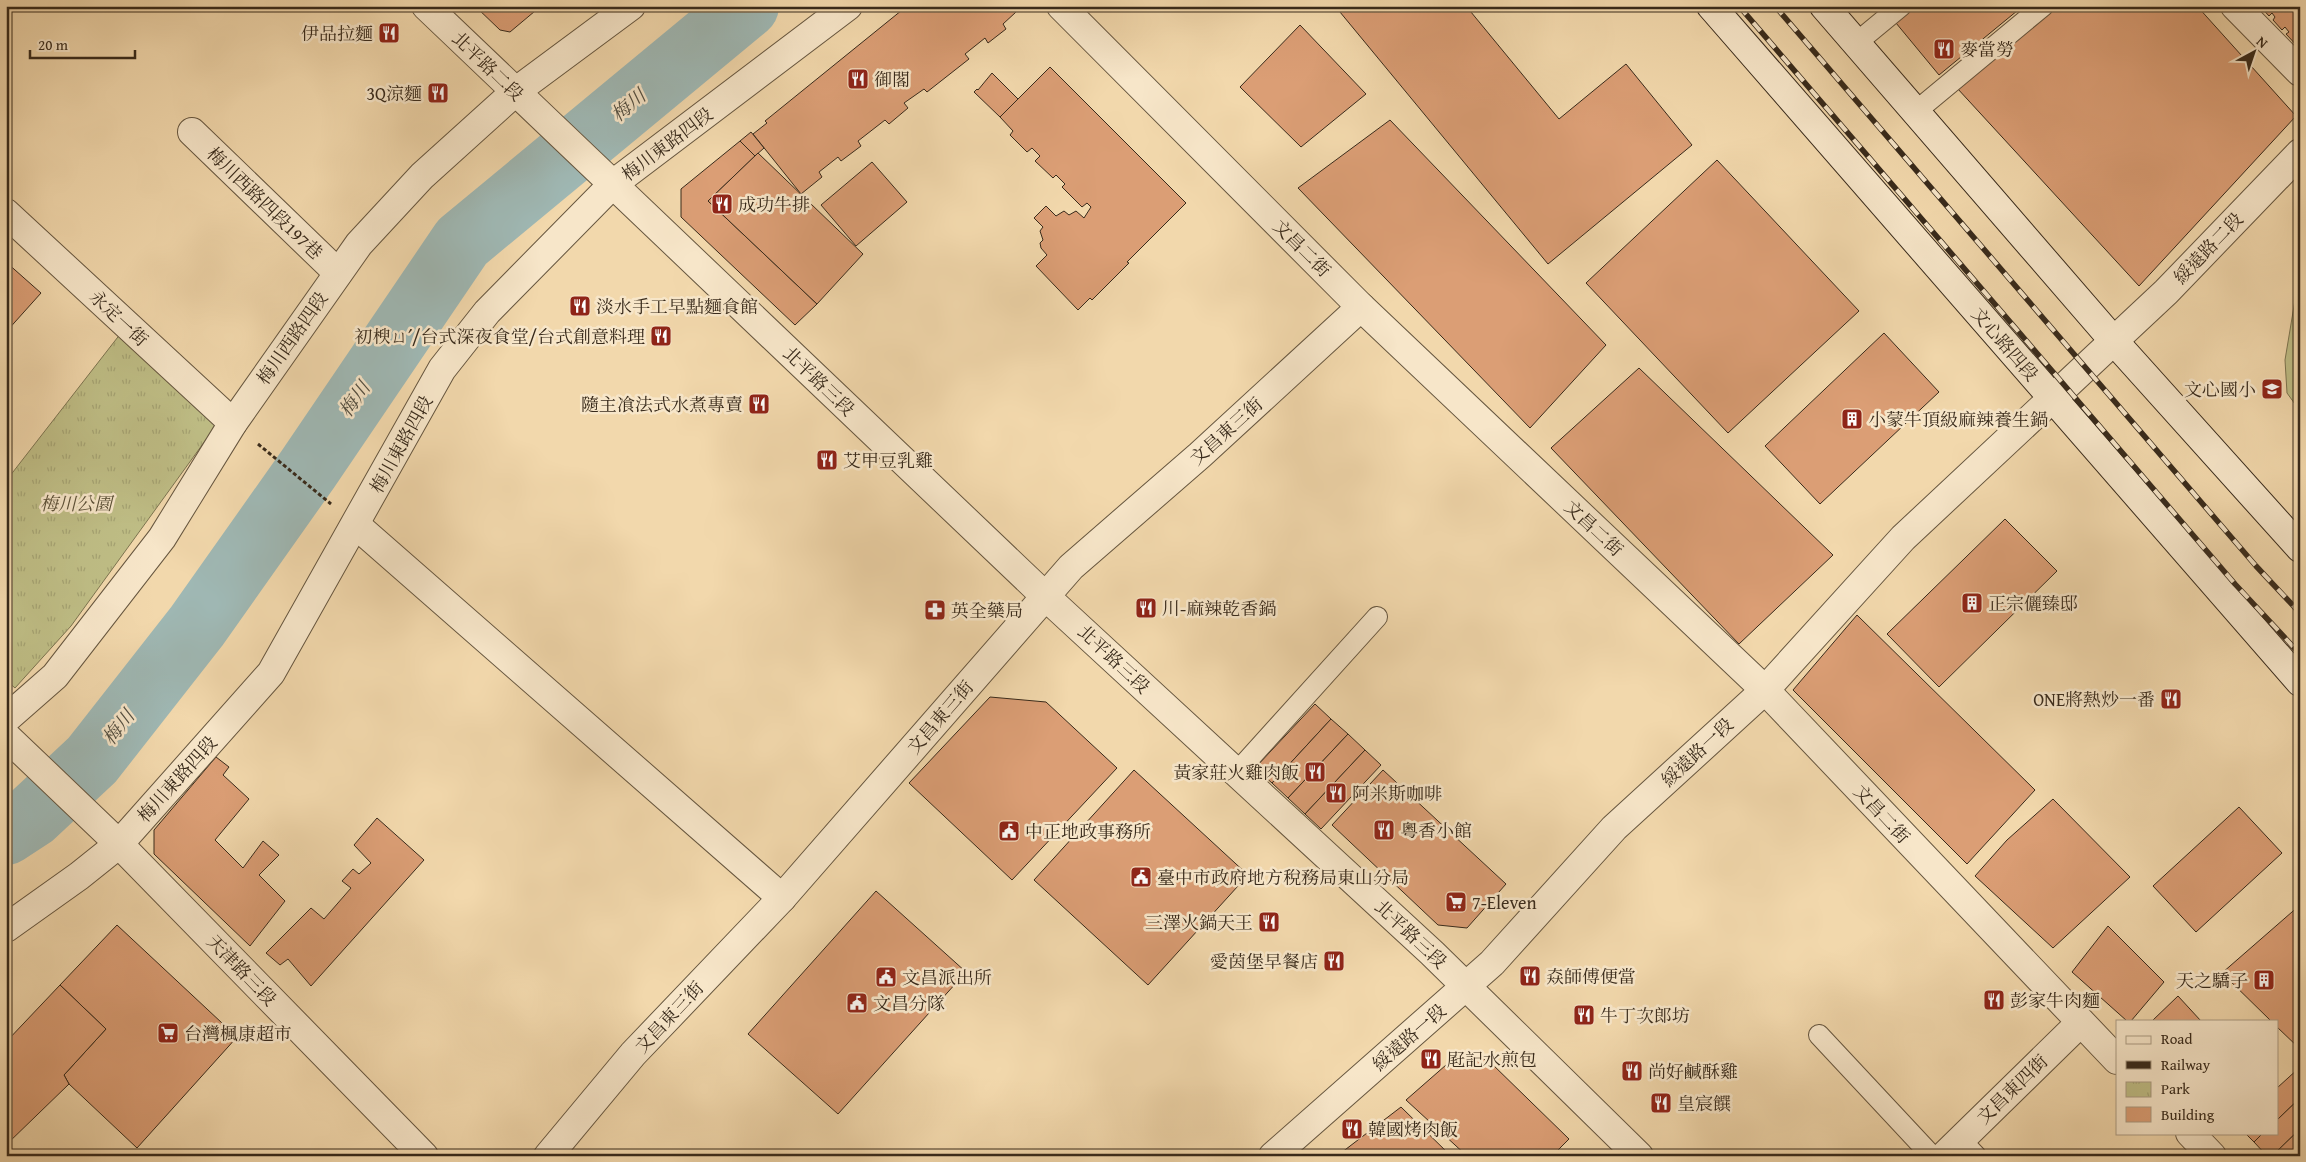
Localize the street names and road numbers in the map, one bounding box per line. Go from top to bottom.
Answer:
street label: 北平路二段 [446,25,530,107]
street label: 梅川東路四段 [616,101,718,187]
street label: 梅川西路四段197巷 [201,140,329,266]
street label: 綏遠路二段 [2167,206,2249,290]
street label: 文昌二街 [1267,213,1337,283]
street label: 永定一街 [83,284,155,352]
street label: 梅川西路四段 [250,286,334,390]
street label: 文心路四段 [1965,301,2045,387]
street label: 北平路三段 [777,340,861,422]
street label: 梅川東路四段 [363,390,439,498]
street label: 文昌東三街 [1184,391,1268,471]
street label: 文昌二街 [1558,494,1630,562]
street label: 北平路三段 [1072,618,1156,700]
street label: 文昌東三街 [900,674,980,760]
street label: 綏遠路一段 [1655,711,1739,793]
street label: 梅川東路四段 [131,730,223,828]
street label: 文昌二街 [1848,778,1916,850]
street label: 北平路三段 [1369,893,1453,975]
street label: 天津路三段 [201,928,283,1012]
street label: 文昌東三街 [628,975,710,1059]
street label: 綏遠路一段 [1366,997,1452,1077]
street label: 文昌東四街 [1970,1048,2054,1130]

